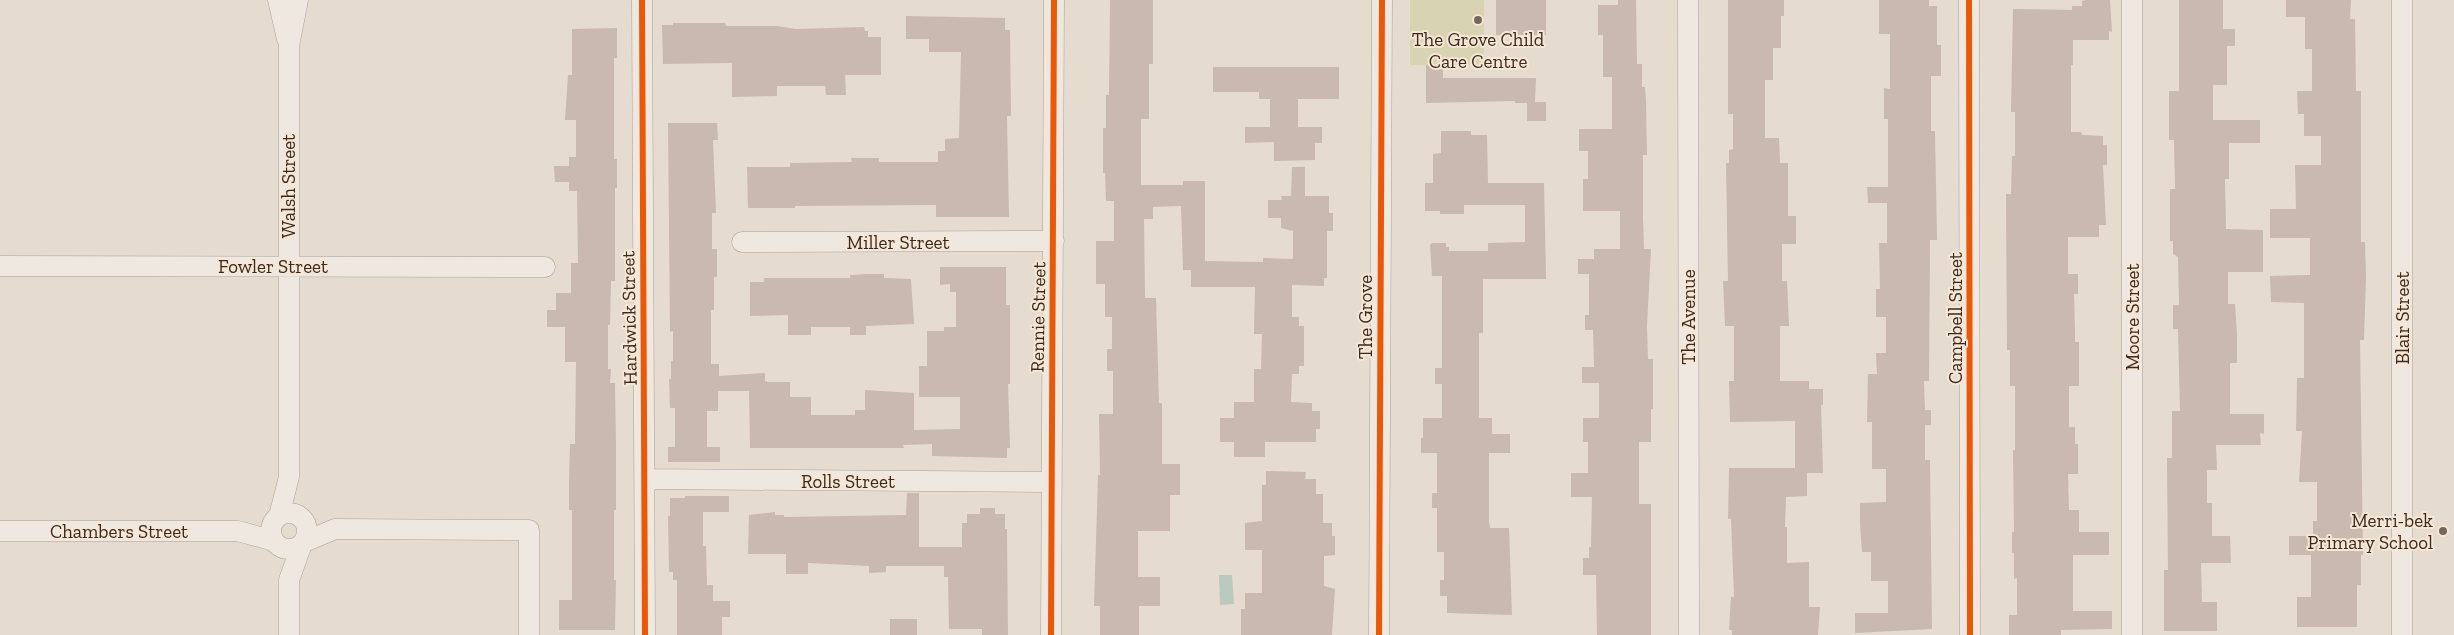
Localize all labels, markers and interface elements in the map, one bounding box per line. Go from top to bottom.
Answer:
marker: The Grove Child Care Centre [1472,14,1484,26]
place label: The Grove Child Care Centre [1412,28,1545,73]
street label: Walsh Street [277,134,300,238]
street label: Miller Street [846,231,950,254]
street label: Hardwick Street [616,251,642,385]
street label: Campbell Street [1944,252,1967,384]
street label: Fowler Street [218,255,328,278]
street label: Rennie Street [1026,261,1050,373]
street label: Moore Street [2121,263,2144,371]
street label: The Avenue [1677,269,1700,365]
street label: Blair Street [2391,272,2414,364]
street label: The Grove [1354,275,1377,359]
street label: Rolls Street [801,470,895,493]
place label: Merri-bek Primary School [2308,509,2433,554]
street label: Chambers Street [50,520,188,543]
marker: Merri-bek Primary School [2437,525,2449,537]

